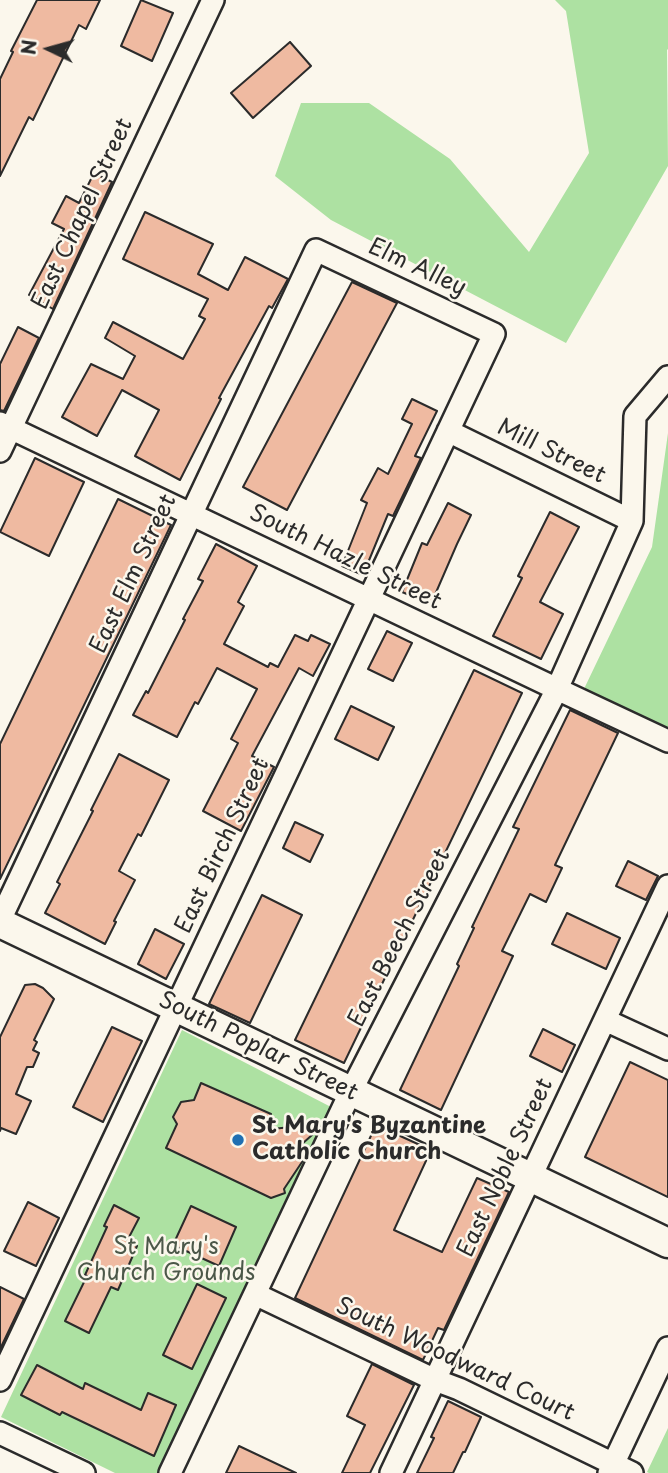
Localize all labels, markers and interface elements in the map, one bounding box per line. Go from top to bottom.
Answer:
north arrow [14,14,84,84]
text: N [13,38,43,56]
street label: East Chapel Street [27,114,139,314]
street label: Elm Alley [364,233,470,303]
street label: Mill Street [492,414,610,490]
street label: East Elm Street [85,490,183,658]
street label: South Hazle Street [245,500,445,616]
street label: East Birch Street [170,754,276,938]
street label: East Beech Street [343,844,457,1032]
street label: South Poplar Street [154,987,362,1107]
street label: East Noble Street [453,1074,559,1262]
place label: St Mary's Byzantine Catholic Church [252,1113,486,1167]
marker: St Mary's Byzantine Catholic Church [230,1132,246,1148]
park label: St Mary's Church Grounds [77,1234,255,1288]
street label: South Woodward Court [331,1293,579,1427]

